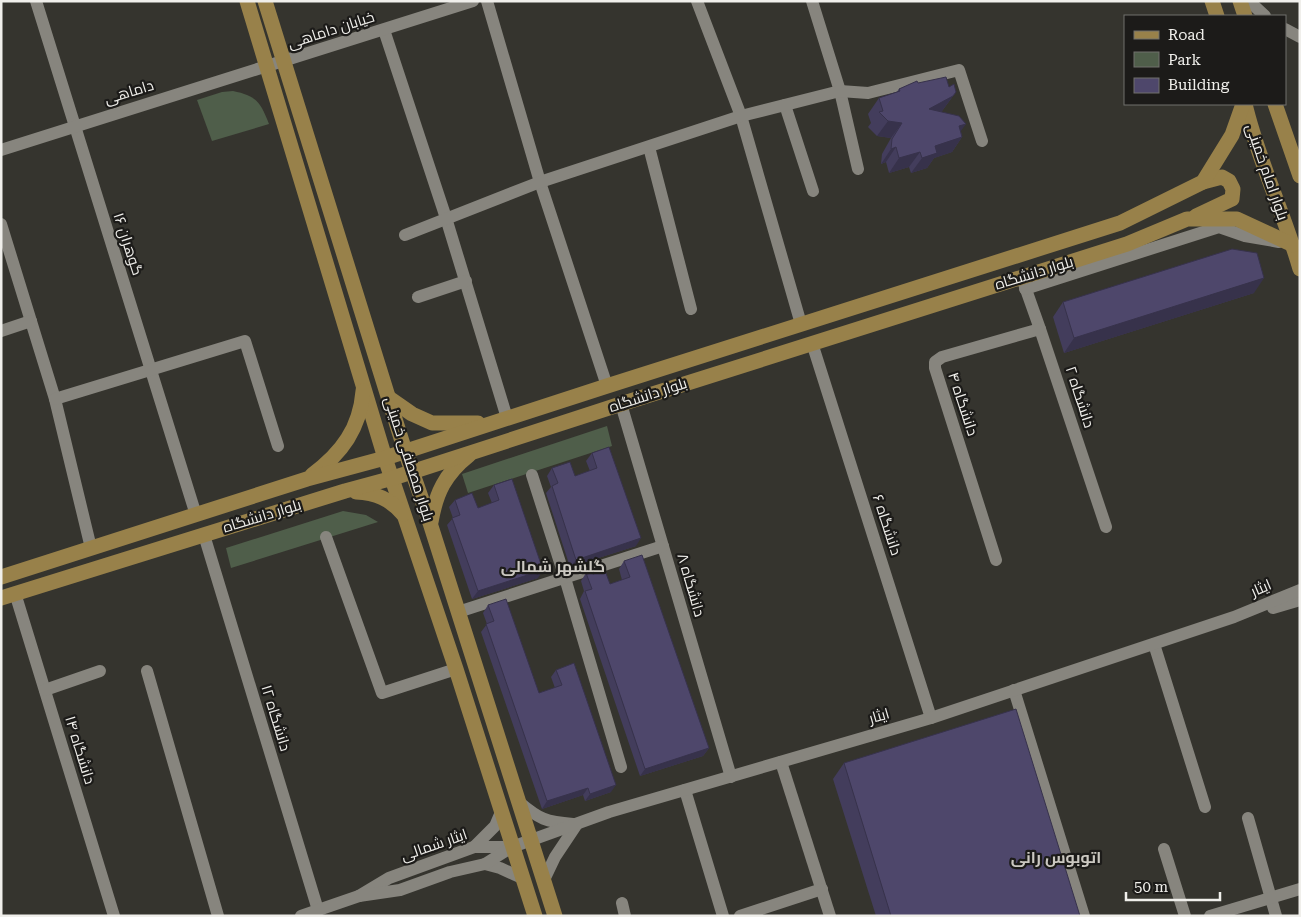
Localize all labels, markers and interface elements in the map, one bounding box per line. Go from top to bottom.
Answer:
street label: خیابان داماهی [285,8,377,53]
legend [1124,15,1286,105]
text: Road [1168,26,1205,44]
text: Park [1168,51,1202,69]
street label: داماهی [102,76,156,109]
text: Building [1168,76,1230,94]
street label: بلوار امام خمینی [1241,121,1292,223]
street label: گوهران ۱۶ [108,210,147,278]
street label: بلوار دانشگاه [993,253,1075,293]
street label: دانشگاه ۲ [1062,364,1098,430]
street label: دانشگاه ۴ [944,370,982,438]
street label: بلوار دانشگاه [607,374,689,416]
street label: بلوار مصطفی خمینی [379,394,438,524]
street label: دانشگاه ۶ [869,492,905,558]
street label: بلوار دانشگاه [221,496,303,536]
street label: دانشگاه ۸ [673,551,709,619]
district label: گلشهر شمالی [501,557,605,576]
street label: ایثار [1247,576,1274,601]
street label: دانشگاه ۱۲ [257,683,295,753]
street label: ایثار [866,704,891,728]
street label: دانشگاه ۱۴ [61,714,99,786]
street label: ایثار شمالی [398,825,470,866]
district label: اتوبوس رانی [1011,848,1101,867]
scale bar [1126,870,1220,902]
text: 50 m [1134,878,1169,896]

